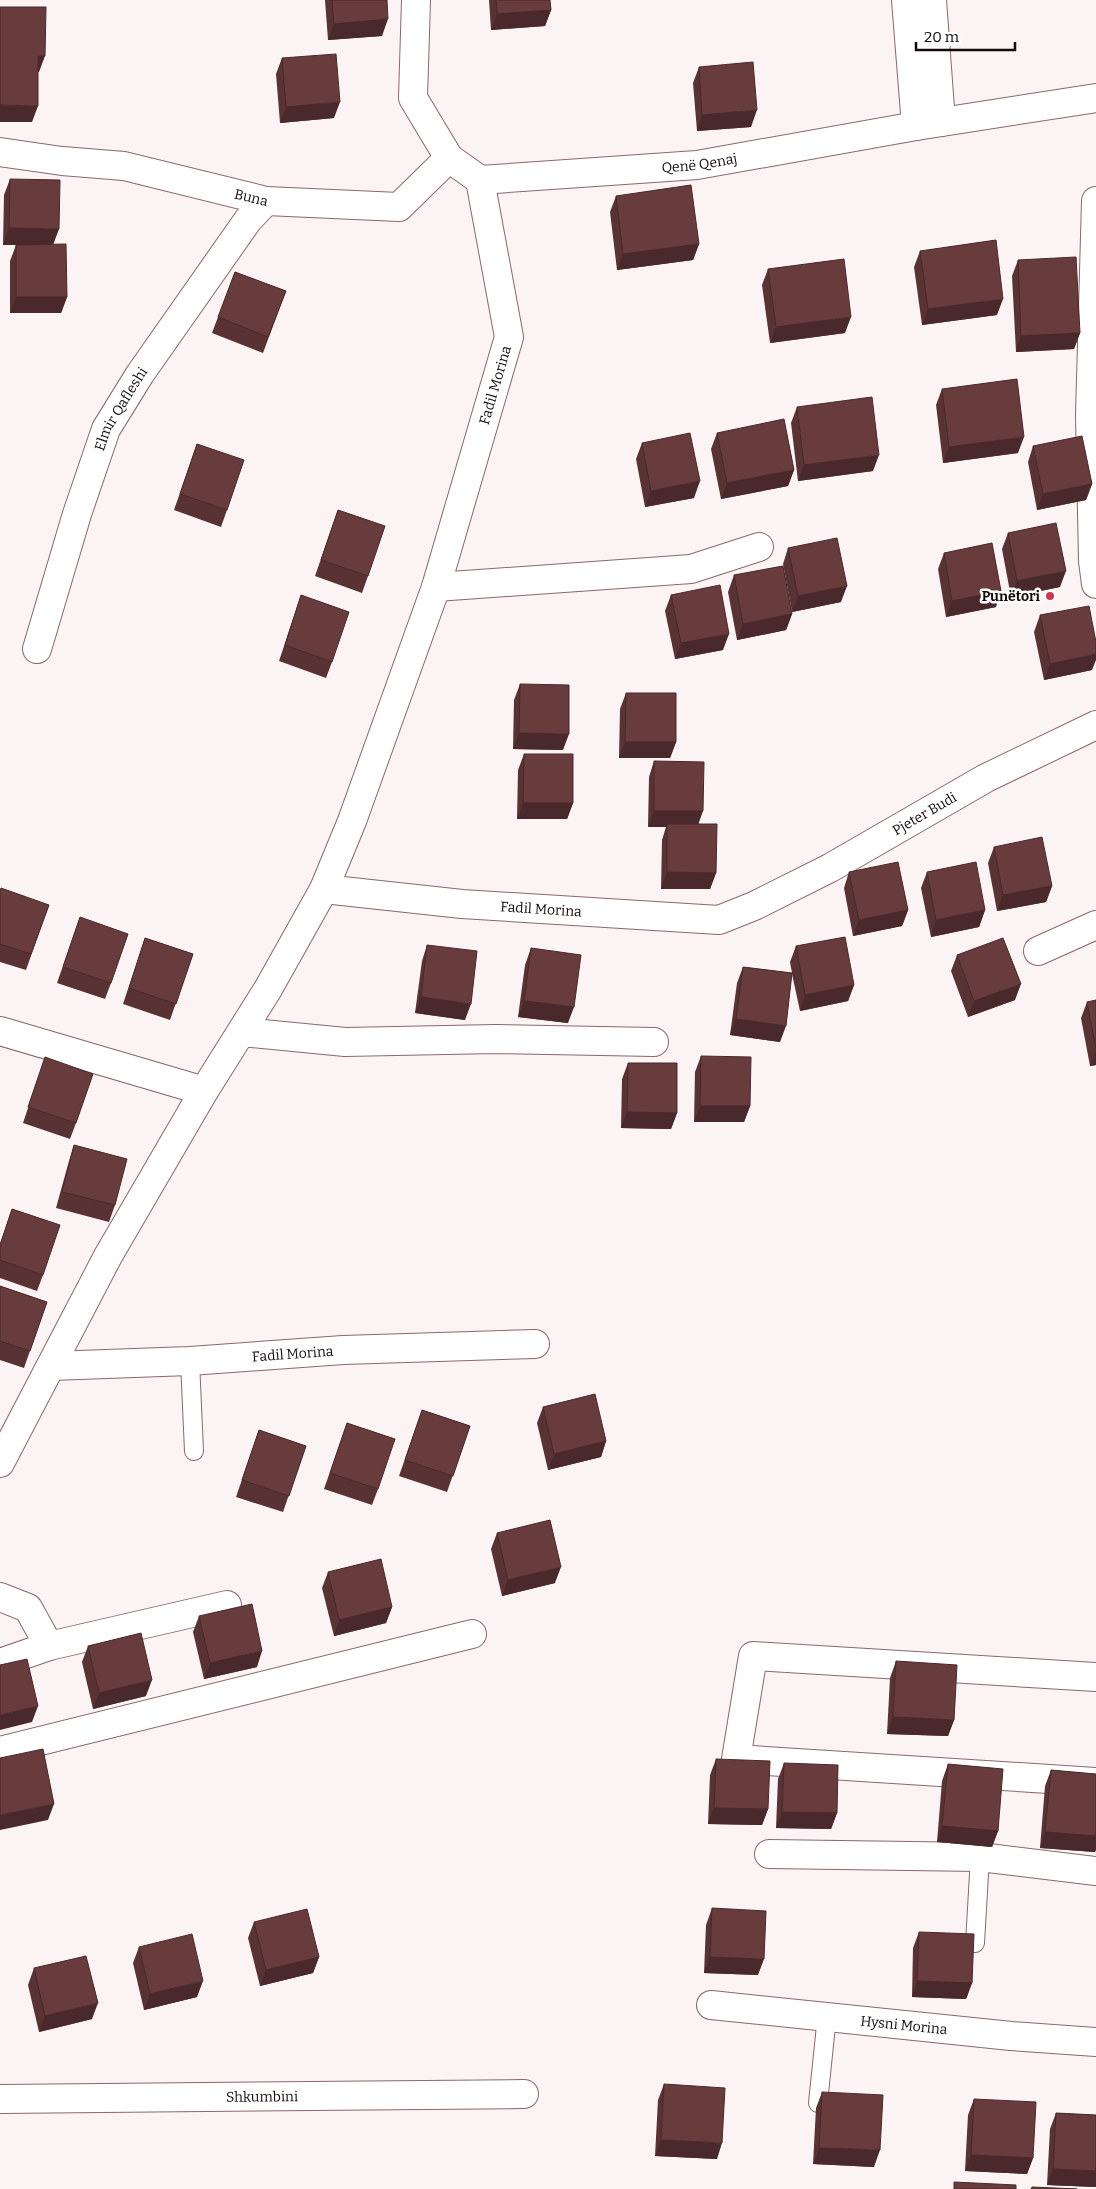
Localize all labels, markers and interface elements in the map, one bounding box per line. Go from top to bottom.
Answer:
scale bar [916,20,1015,52]
text: 20 m [924,28,960,46]
street label: Qenë Qenaj [661,150,738,176]
street label: Buna [233,186,270,210]
street label: Fadil Morina [476,343,515,427]
street label: Elmir Qafleshi [91,364,151,453]
place label: Punëtori [982,588,1041,605]
marker: Punëtori [1044,590,1056,602]
street label: Pjeter Budi [890,789,960,839]
street label: Fadil Morina [500,898,583,920]
street label: Fadil Morina [251,1343,334,1366]
street label: Hysni Morina [860,2012,949,2038]
street label: Shkumbini [226,2088,298,2106]

